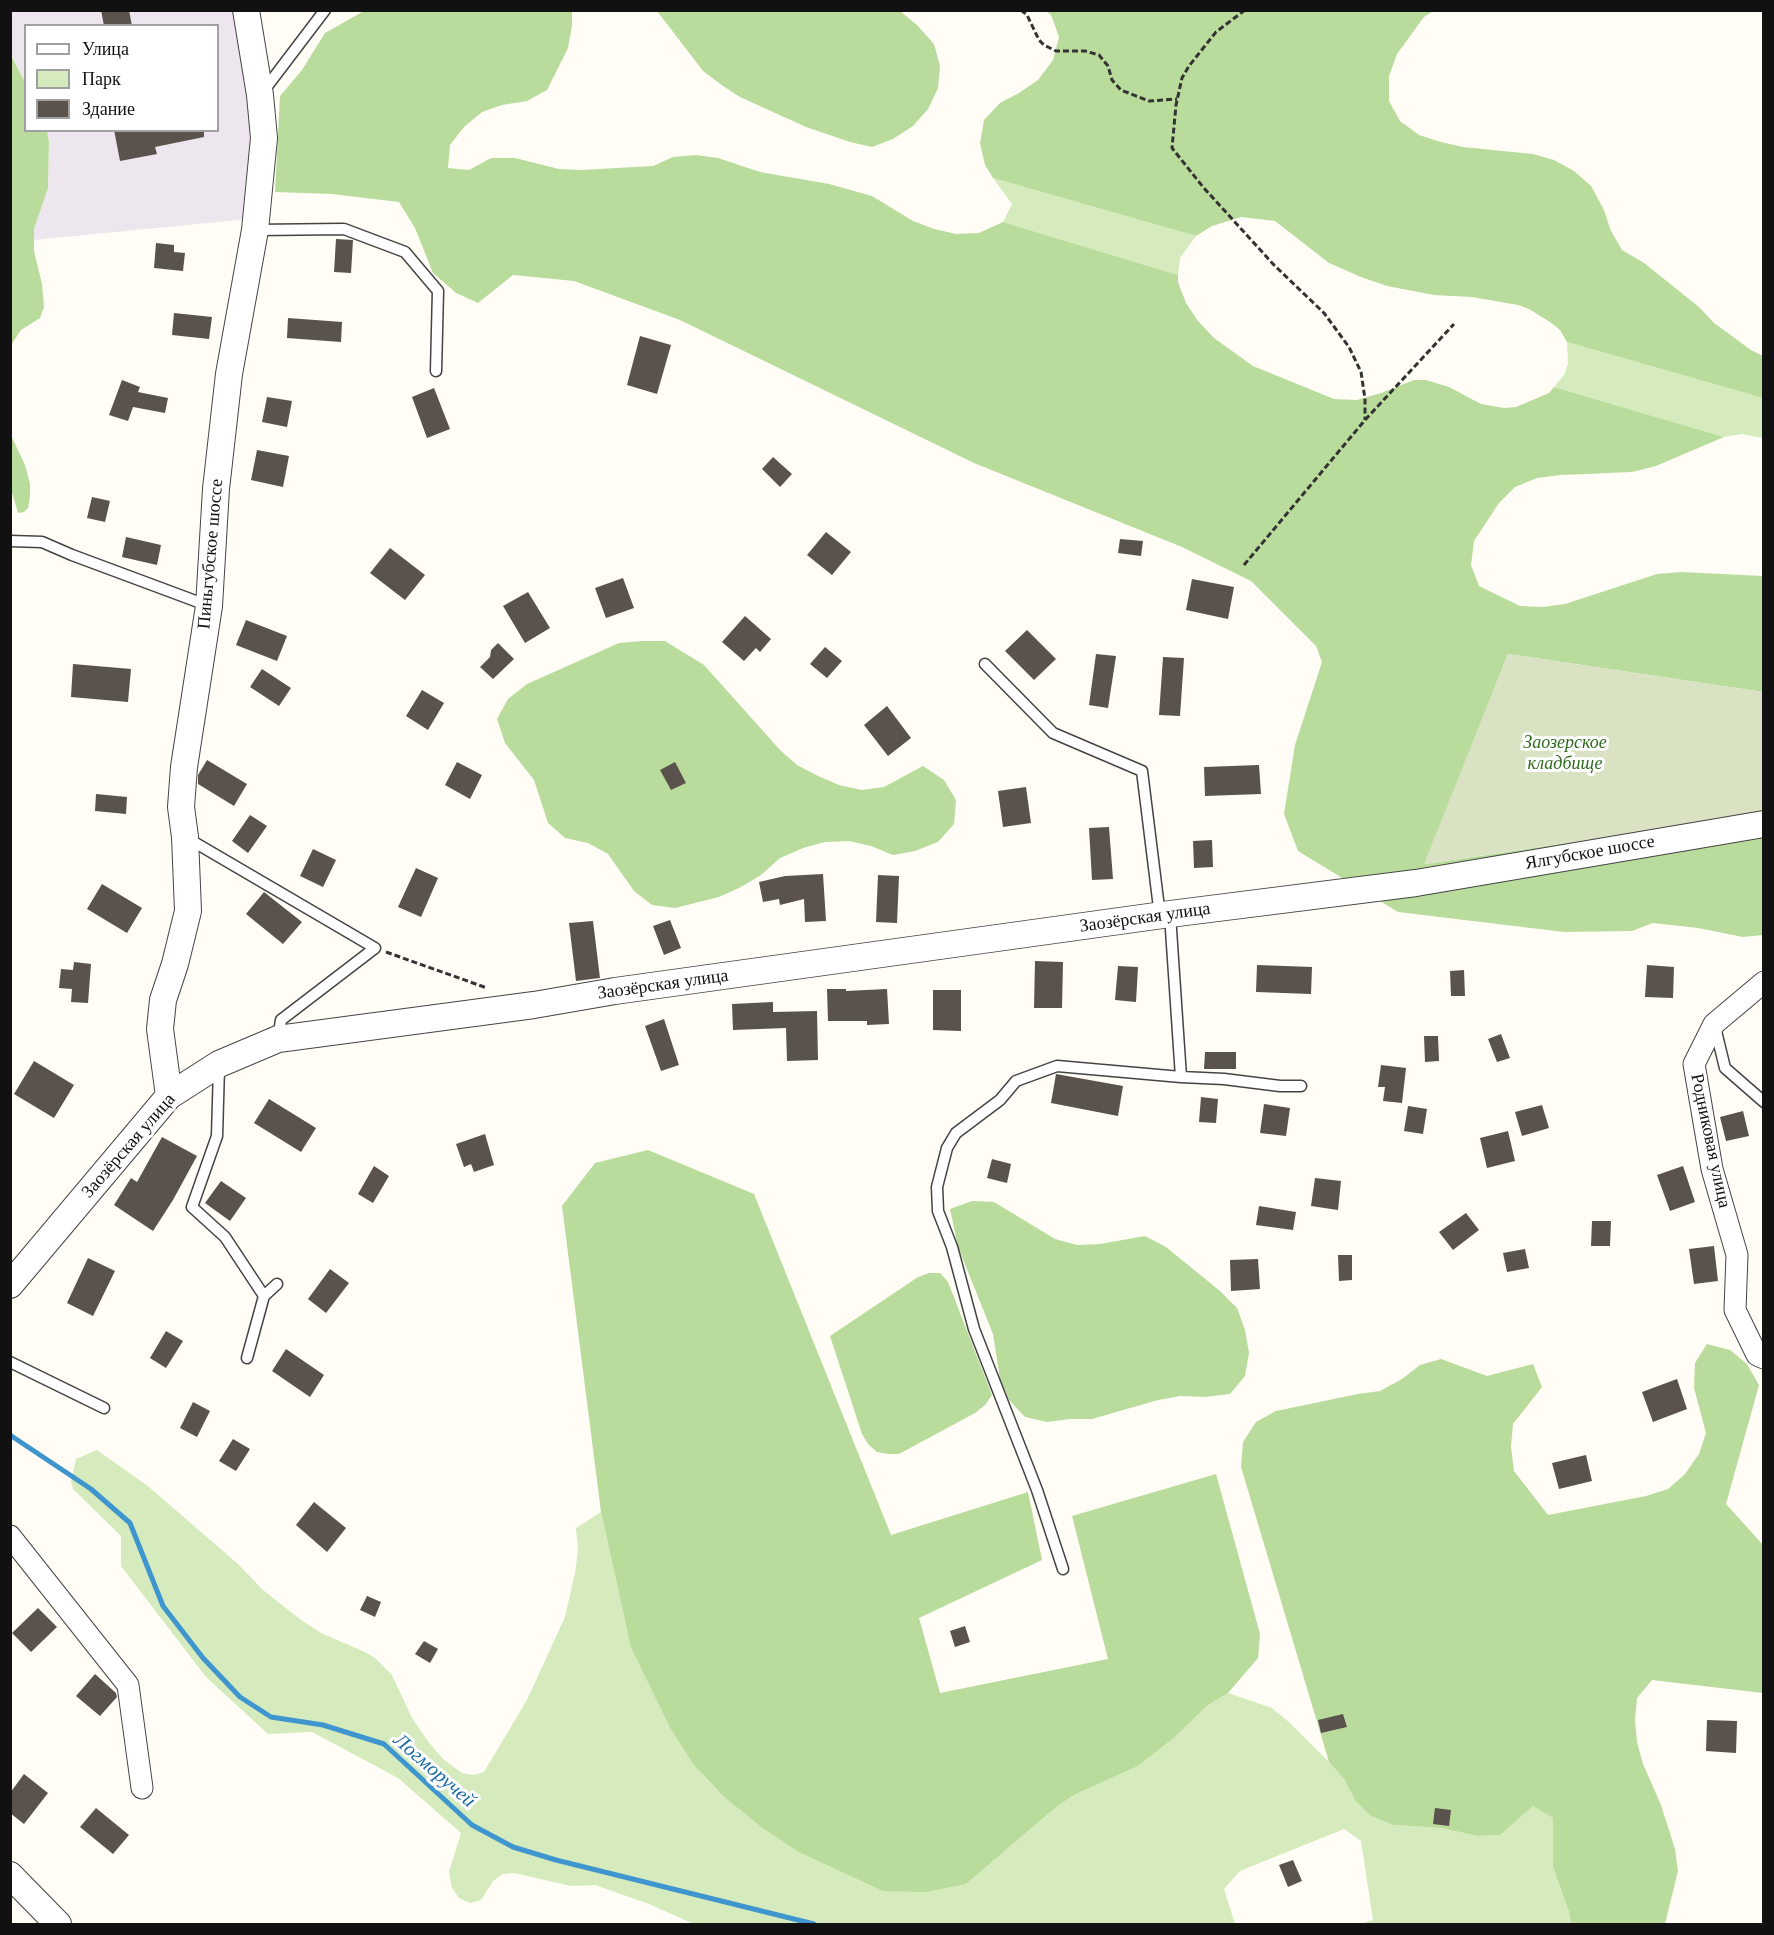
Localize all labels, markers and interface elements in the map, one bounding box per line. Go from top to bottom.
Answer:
legend [24,24,219,132]
text: Улица [82,39,129,59]
text: Парк [82,69,121,89]
text: Здание [82,99,135,119]
street label: Пиньгубское шоссе [194,478,228,630]
park label: Заозерское кладбище [1523,732,1607,774]
street label: Ялгубское шоссе [1523,831,1657,875]
street label: Заозёрская улица [1078,898,1212,938]
street label: Заозёрская улица [596,965,730,1005]
street label: Родниковая улица [1685,1072,1735,1210]
street label: Заозёрская улица [78,1089,180,1203]
water label: Логморучей [388,1729,480,1813]

